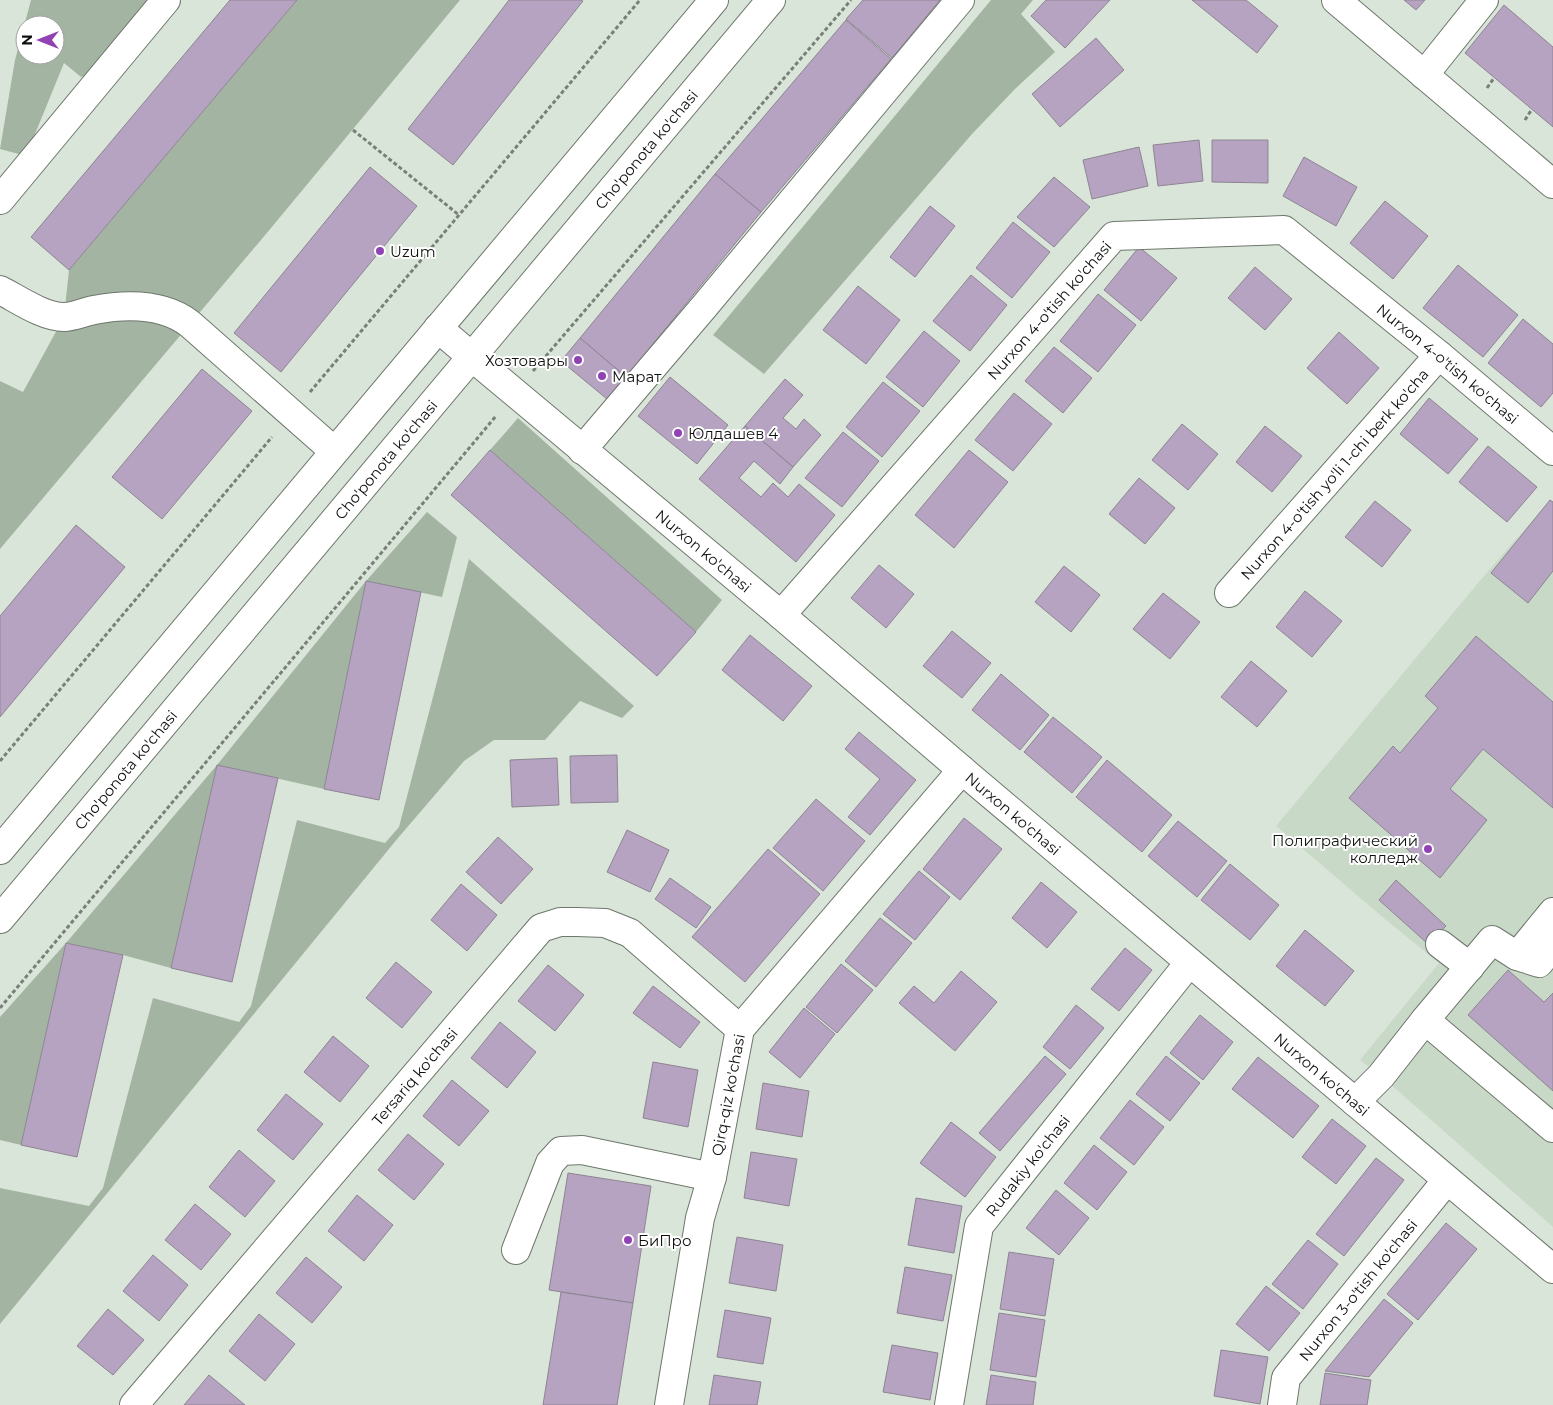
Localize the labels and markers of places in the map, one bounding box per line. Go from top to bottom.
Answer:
place label: Uzum [390,242,436,261]
marker: Uzum [374,245,386,257]
place label: Хозтовары [485,351,568,370]
marker: Хозтовары [572,354,584,366]
place label: Марат [612,367,662,386]
marker: Марат [596,370,608,382]
place label: Юлдашев 4 [688,424,778,443]
marker: Юлдашев 4 [672,427,684,439]
place label: Полиграфический колледж [1272,831,1419,867]
marker: Полиграфический колледж [1422,843,1434,855]
place label: БиПро [638,1231,691,1250]
marker: БиПро [622,1234,634,1246]

